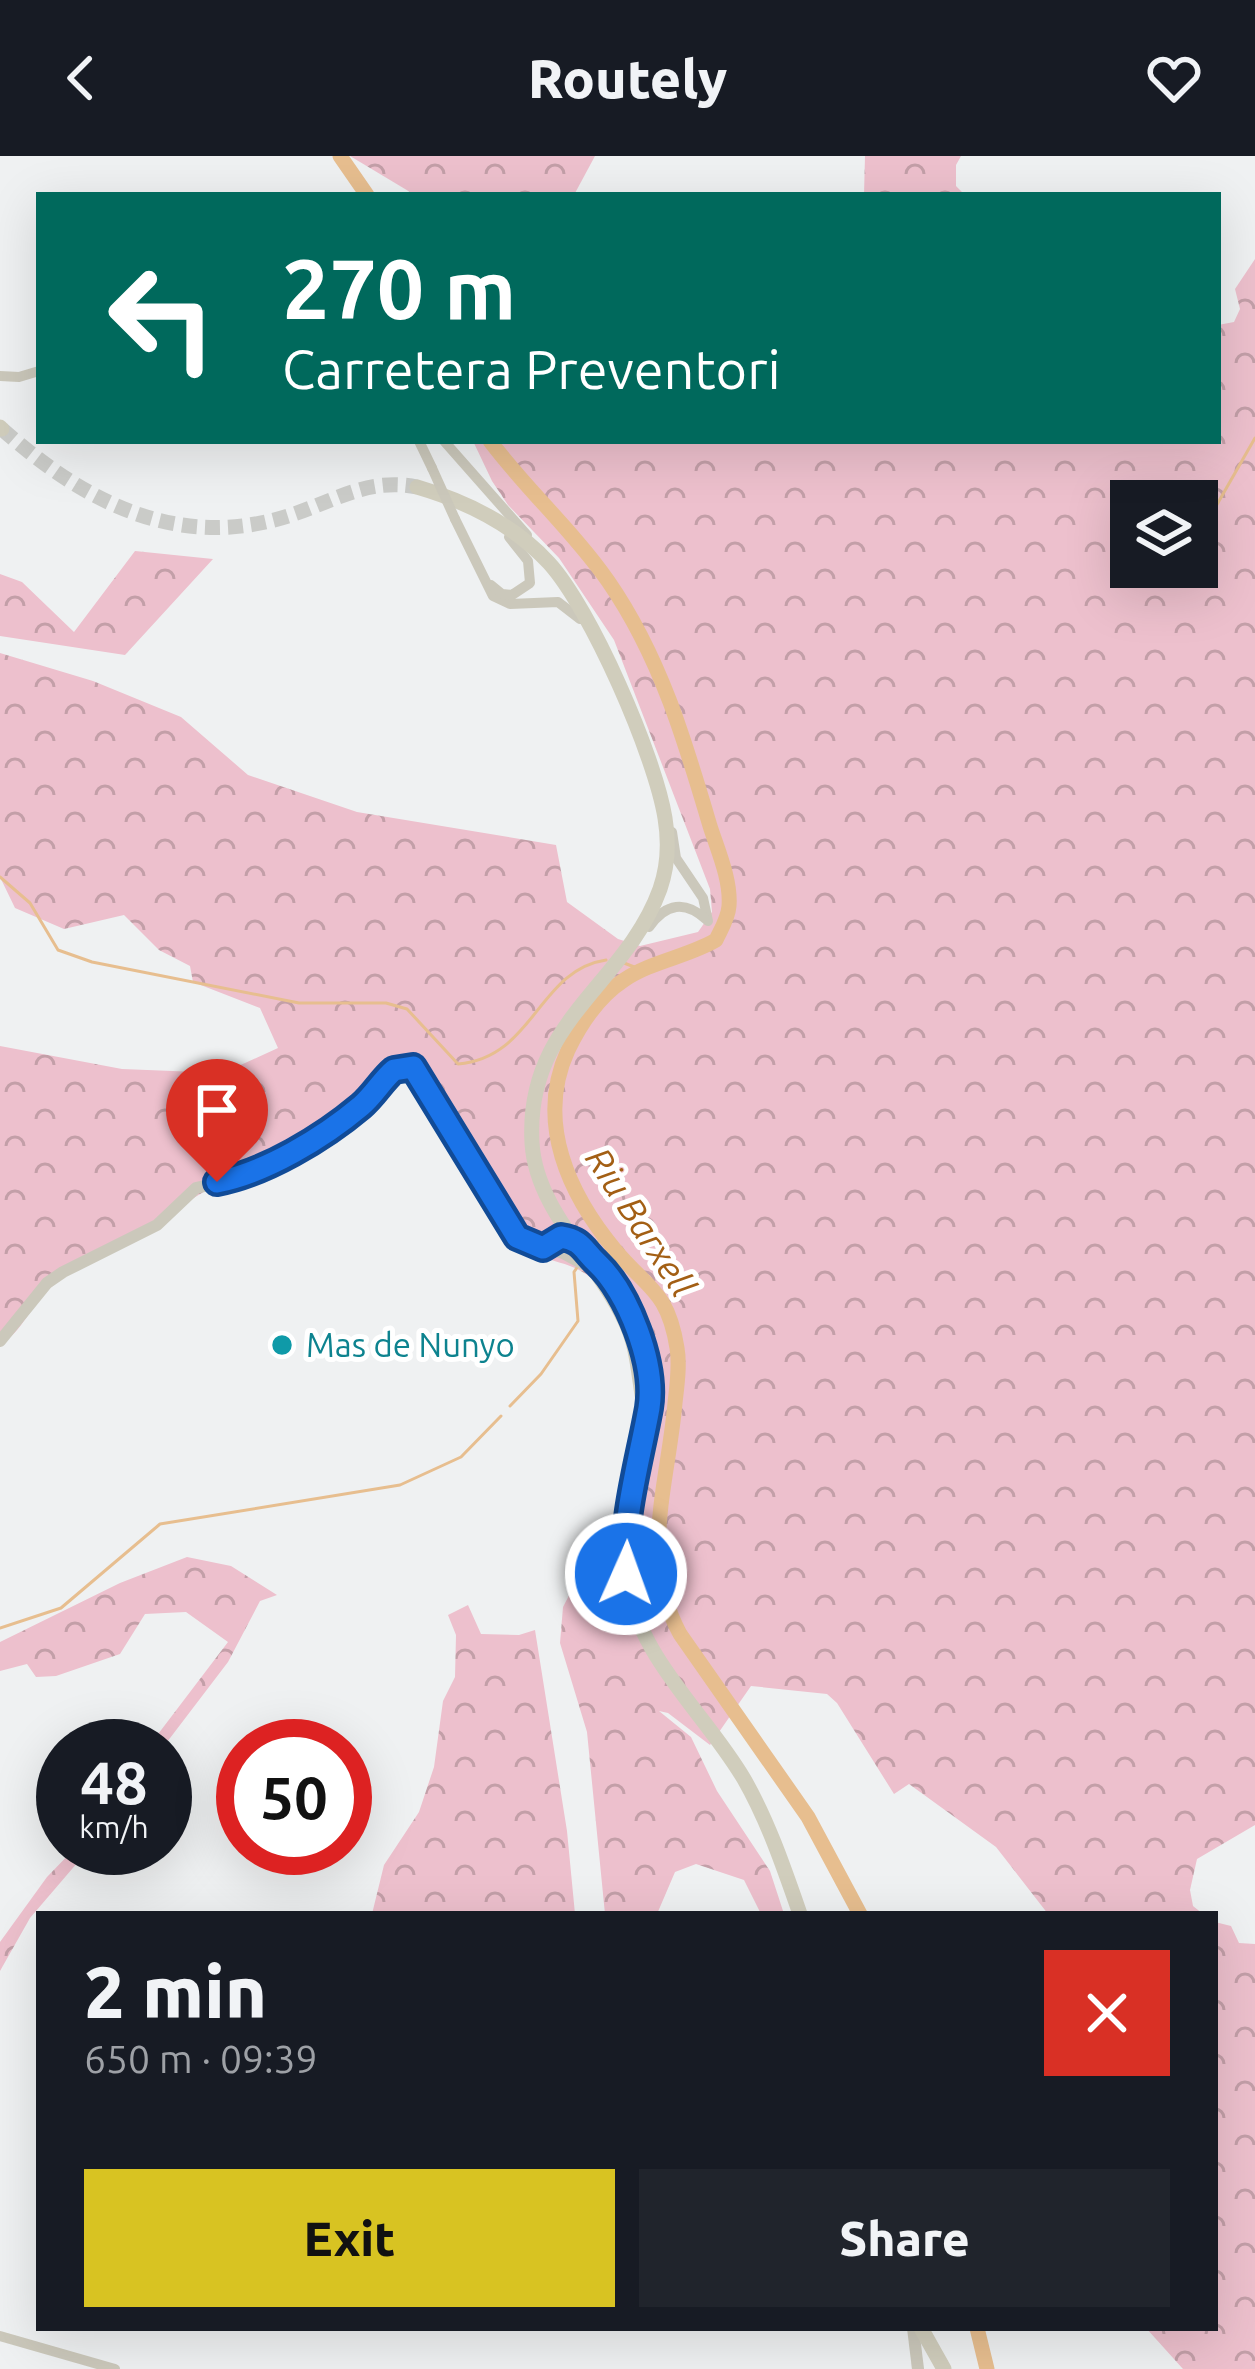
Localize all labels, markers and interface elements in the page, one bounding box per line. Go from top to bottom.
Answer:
icon: back [48,45,114,111]
icon: heart [1141,45,1207,111]
text: Routely [528,48,727,108]
icon: left [84,240,240,396]
text: 270 m [282,241,516,335]
text: Carretera Preventori [282,339,781,399]
map controls [1110,480,1218,588]
button: layers [1110,480,1218,588]
pin [166,1059,268,1182]
icon: arrive [184,1077,250,1143]
water label: Riu Barxell [578,1140,705,1304]
place label: Mas de Nunyo [306,1326,515,1363]
marker: Mas de Nunyo [269,1332,295,1358]
position arrow [563,1511,689,1637]
speed limit sign: 50 [216,1719,372,1875]
text: 48 [80,1748,148,1815]
text: km/h [79,1810,149,1844]
button: close [1044,1950,1170,2076]
text: 2 min [84,1951,267,2032]
text: 650 m · 09:39 [84,2037,318,2080]
button: Exit [84,2169,615,2307]
button: Share [639,2169,1170,2307]

